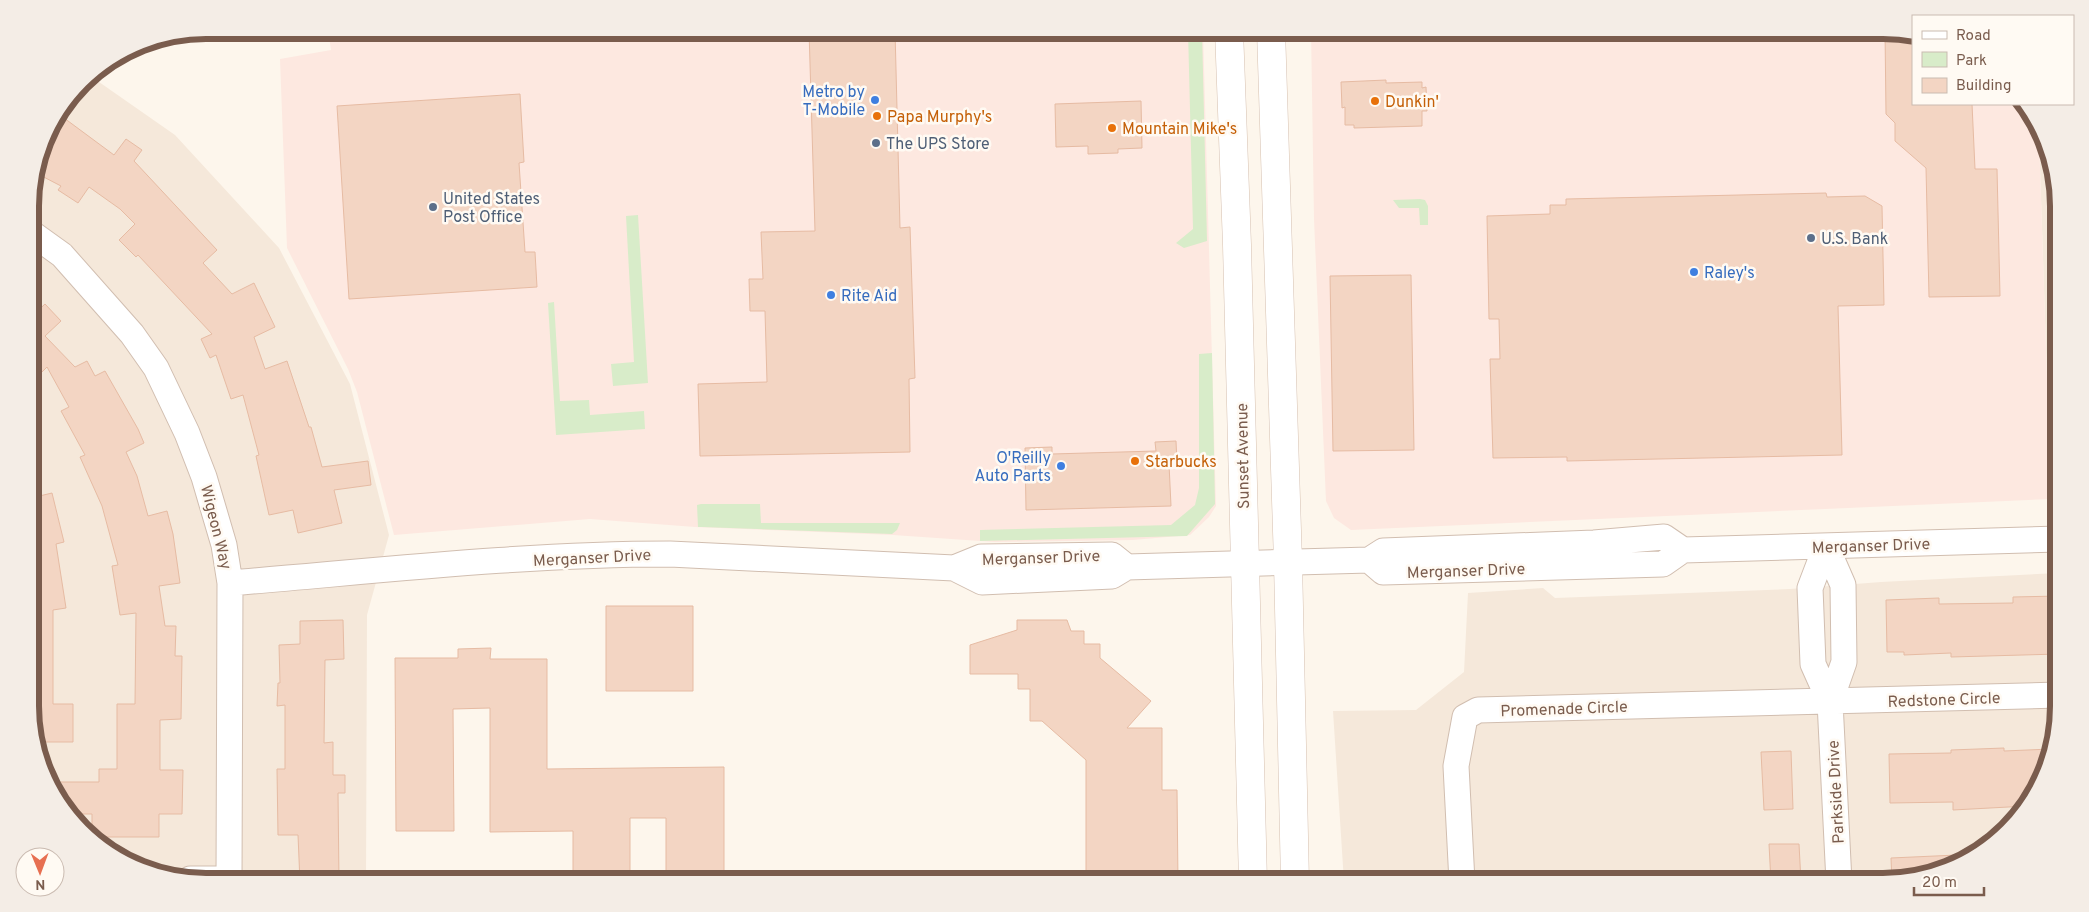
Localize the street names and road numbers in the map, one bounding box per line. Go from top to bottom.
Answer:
street label: Sunset Avenue [1233,403,1255,509]
street label: Wigeon Way [195,483,235,572]
street label: Merganser Drive [1812,535,1931,559]
street label: Merganser Drive [533,546,652,572]
street label: Merganser Drive [982,547,1101,571]
street label: Merganser Drive [1407,560,1526,584]
street label: Redstone Circle [1887,689,2001,713]
street label: Promenade Circle [1500,698,1628,722]
street label: Parkside Drive [1824,740,1850,844]

